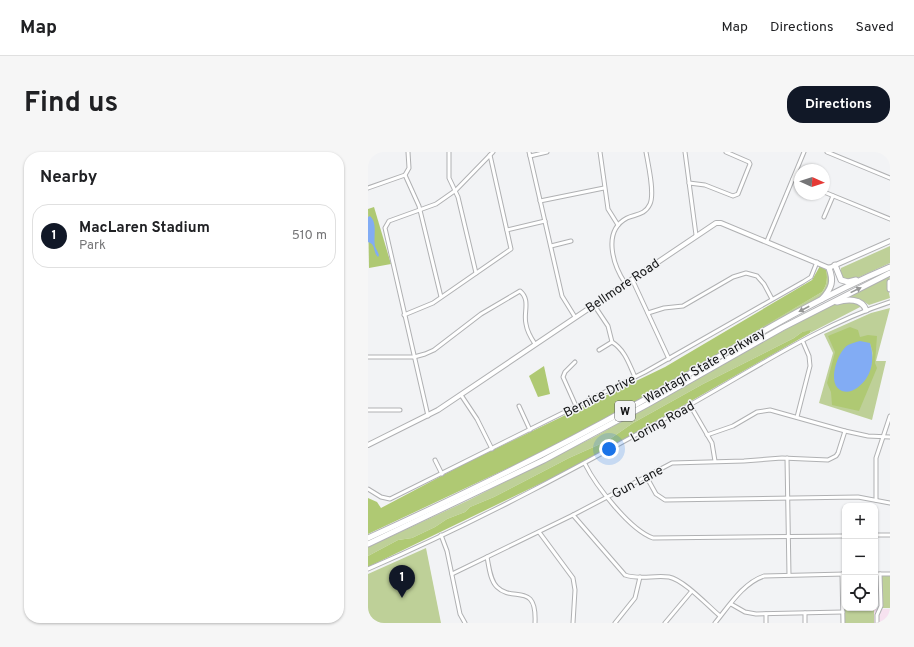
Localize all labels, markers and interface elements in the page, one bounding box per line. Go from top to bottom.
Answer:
text: Map [20,16,57,40]
text: Map [722,19,748,36]
text: Directions [770,19,834,36]
text: Saved [856,19,894,36]
text: Find us [24,86,118,122]
button: Directions [787,86,890,123]
north arrow [794,164,830,200]
text: Nearby [40,167,97,189]
text: MacLaren Stadium [79,219,210,238]
text: 1 [51,228,57,244]
text: 510 m [292,228,327,244]
text: Park [79,238,106,254]
street label: Bellmore Road [583,256,663,317]
one-way arrow [851,287,862,293]
one-way arrow [798,306,810,312]
street label: Wantagh State Parkway [641,325,769,408]
street label: Bernice Drive [561,372,639,422]
street label: Loring Road [628,399,698,447]
road number: W [615,401,635,421]
your location [599,439,619,459]
street label: Gun Lane [610,463,666,503]
map controls [842,503,878,611]
button: + [842,503,878,539]
button: − [842,539,878,575]
pin: 1 [389,565,415,598]
button: locate [842,575,878,611]

